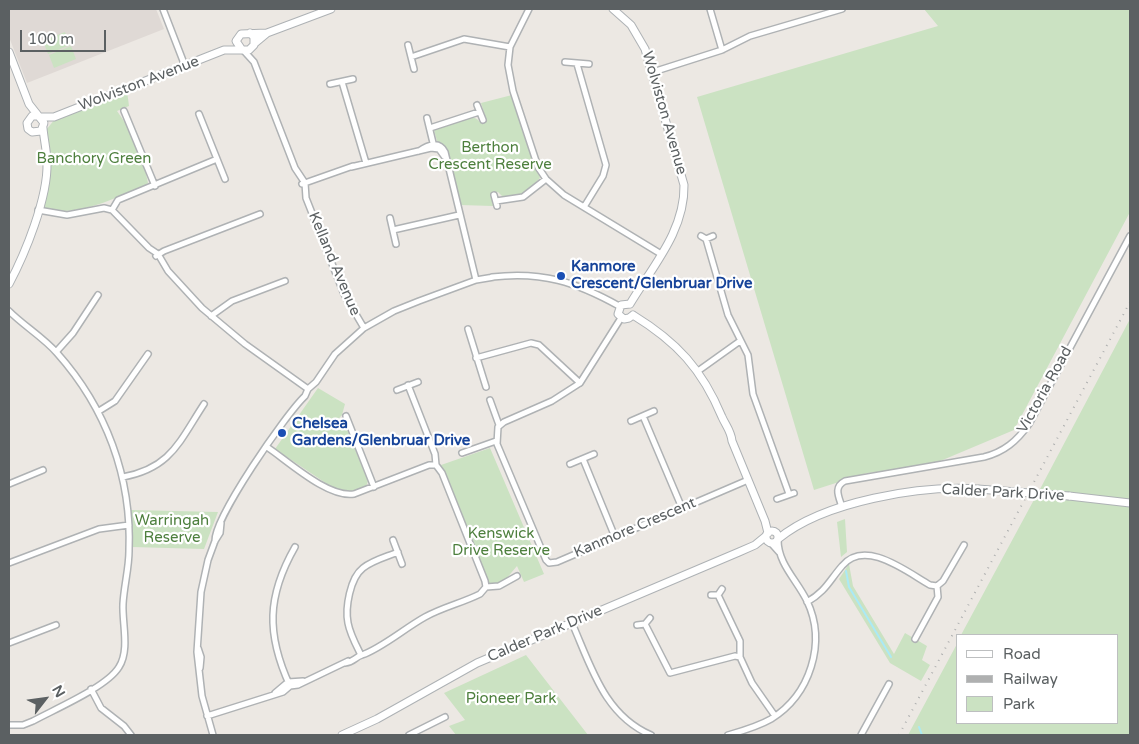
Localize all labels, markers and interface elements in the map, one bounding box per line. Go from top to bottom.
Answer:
scale bar [22,20,109,52]
text: 100 m [28,30,74,48]
street label: Wolviston Avenue [638,49,690,177]
street label: Wolviston Avenue [76,53,202,115]
park label: Berthon Crescent Reserve [428,139,552,174]
park label: Banchory Green [37,150,151,168]
street label: Kelland Avenue [304,210,364,318]
place label: Kanmore Crescent/Glenbruar Drive [571,258,752,293]
marker: Kanmore Crescent/Glenbruar Drive [555,270,567,282]
street label: Victoria Road [1014,344,1076,436]
place label: Chelsea Gardens/Glenbruar Drive [292,415,470,450]
marker: Chelsea Gardens/Glenbruar Drive [276,427,288,439]
street label: Calder Park Drive [941,481,1065,505]
street label: Kanmore Crescent [571,494,699,562]
park label: Warringah Reserve [135,512,209,547]
park label: Kenswick Drive Reserve [452,525,550,560]
street label: Calder Park Drive [485,602,605,666]
legend [956,634,1119,724]
text: Road [1003,645,1041,663]
text: Railway [1003,670,1058,688]
north arrow [20,674,70,724]
text: N [48,682,69,700]
park label: Pioneer Park [466,690,556,708]
text: Park [1003,695,1035,713]

